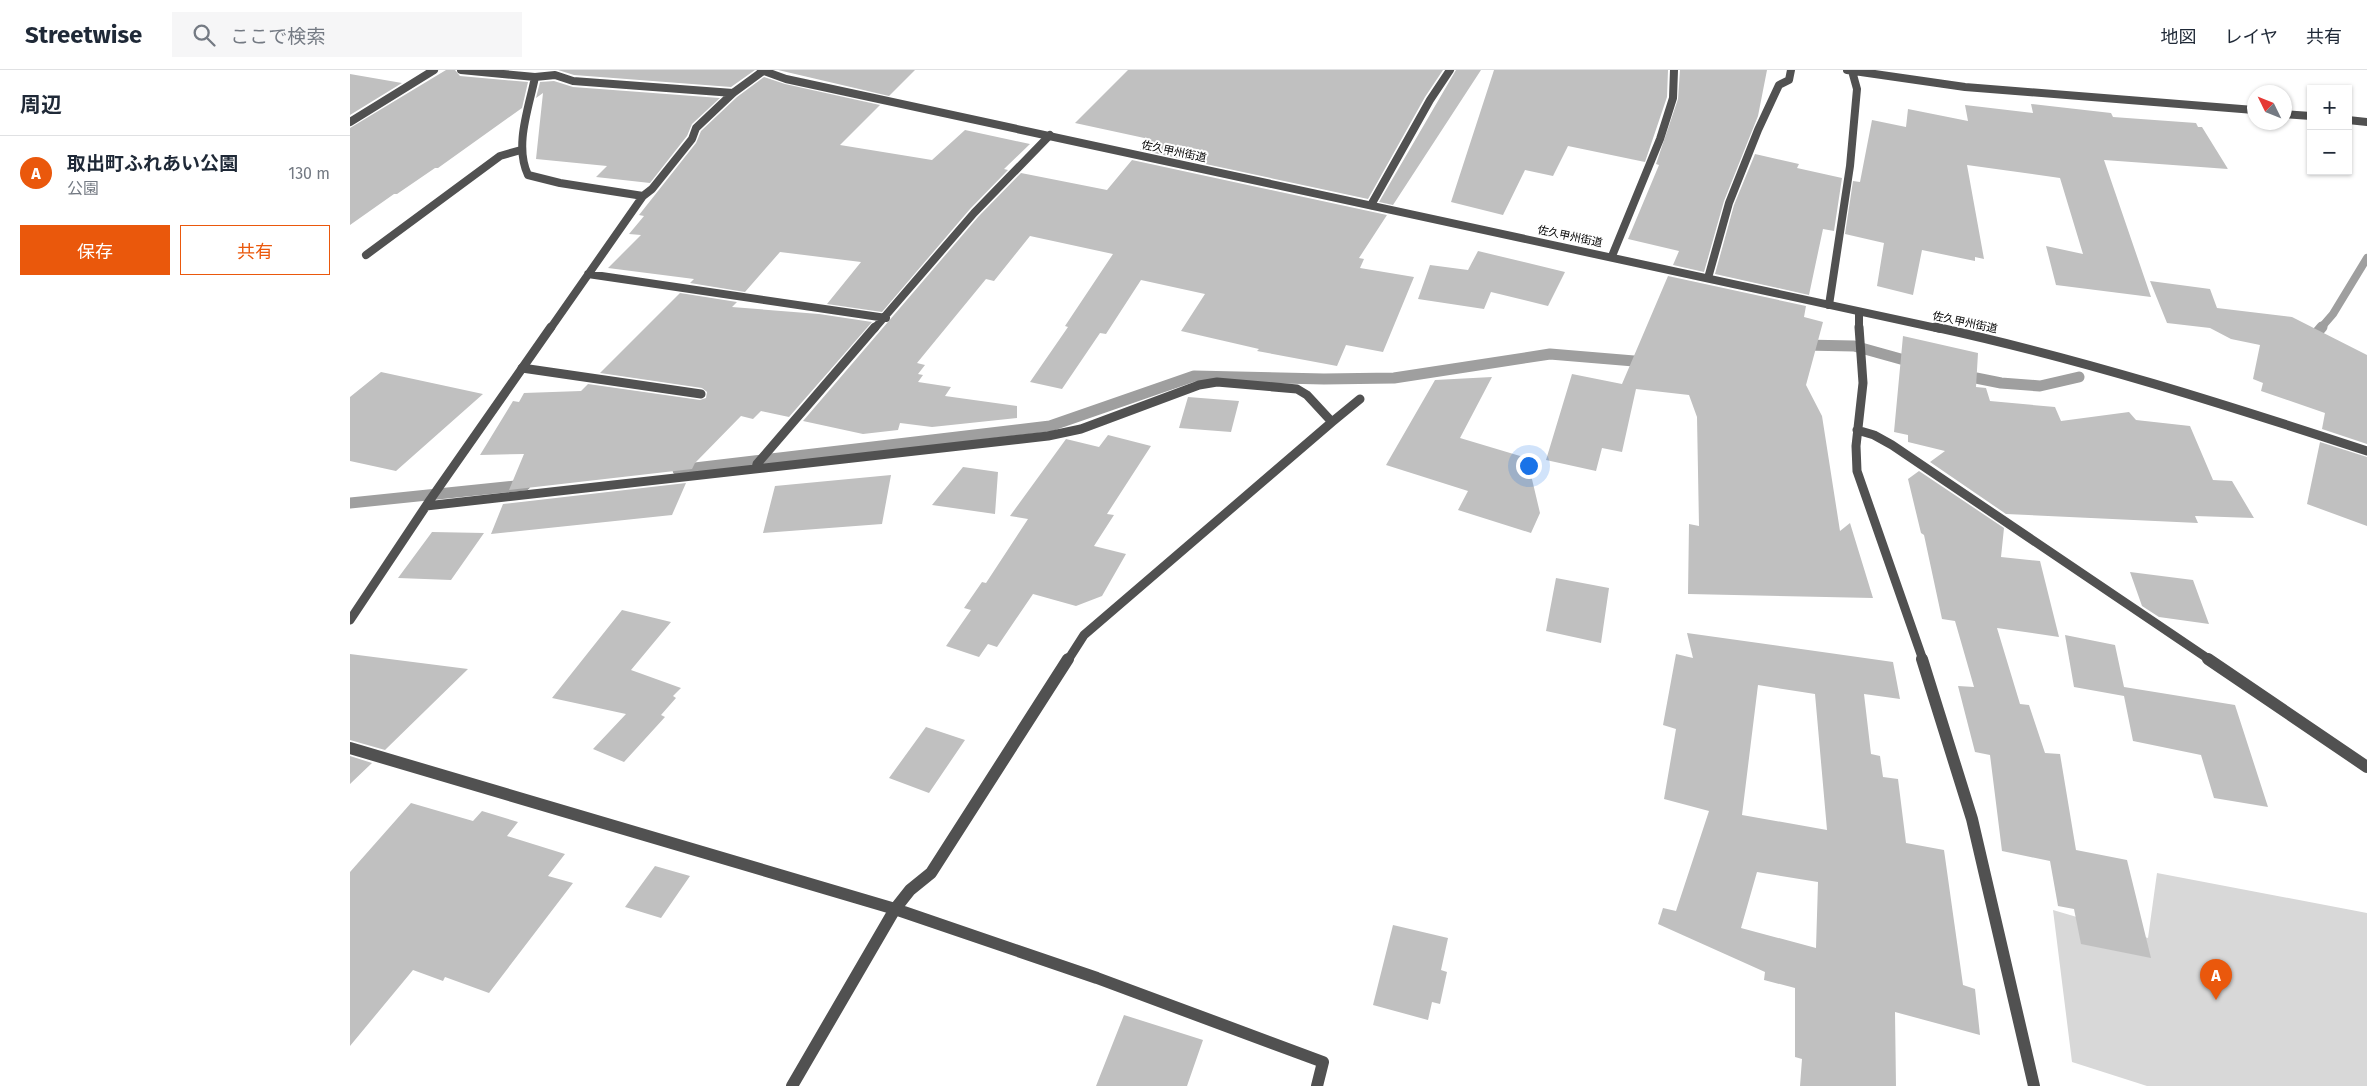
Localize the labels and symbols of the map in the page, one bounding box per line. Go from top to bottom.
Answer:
north arrow [2247,85,2292,130]
street label: 佐久甲州街道 [1140,138,1208,165]
street label: 佐久甲州街道 [1536,223,1604,250]
street label: 佐久甲州街道 [1931,309,1999,336]
your location [1516,453,1542,479]
pin: A [2200,959,2232,1000]

